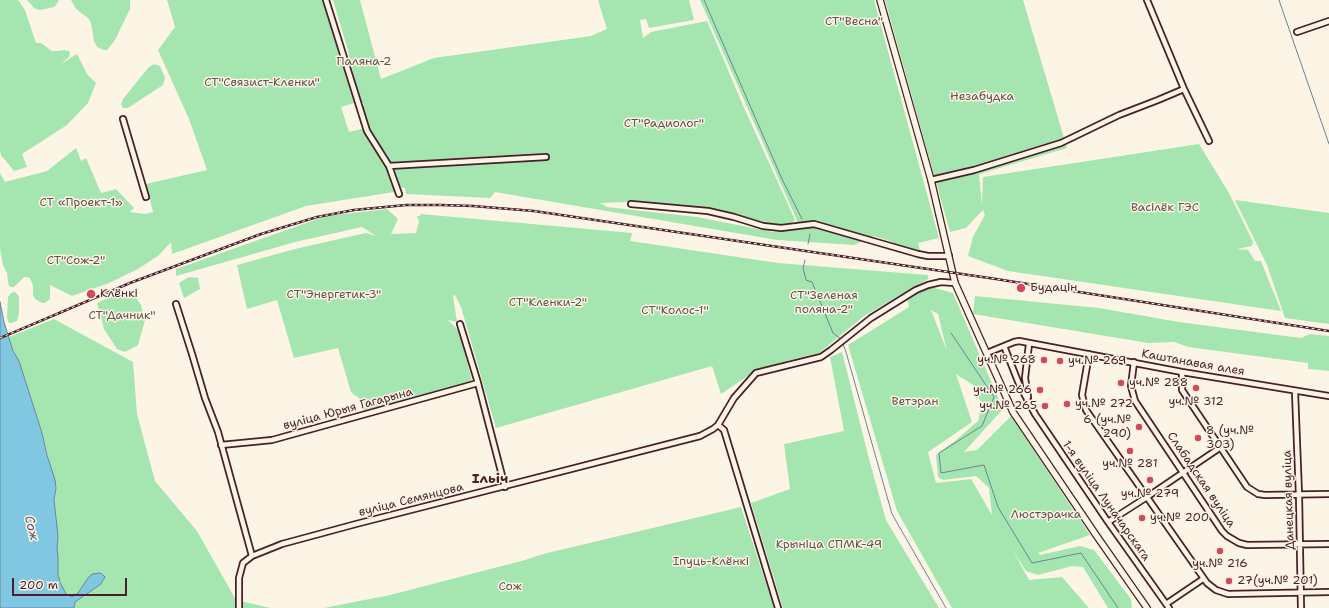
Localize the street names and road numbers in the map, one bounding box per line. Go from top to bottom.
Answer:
street label: Каштанавая алея [1140,347,1246,379]
street label: вуліца Юрыя Гагарына [282,385,414,433]
street label: Слабадская вуліца [1164,430,1238,530]
street label: 1-я вуліца Луначарскага [1059,438,1153,564]
street label: Данецкая вуліца [1280,450,1298,550]
street label: вуліца Семянцова [357,480,465,520]

